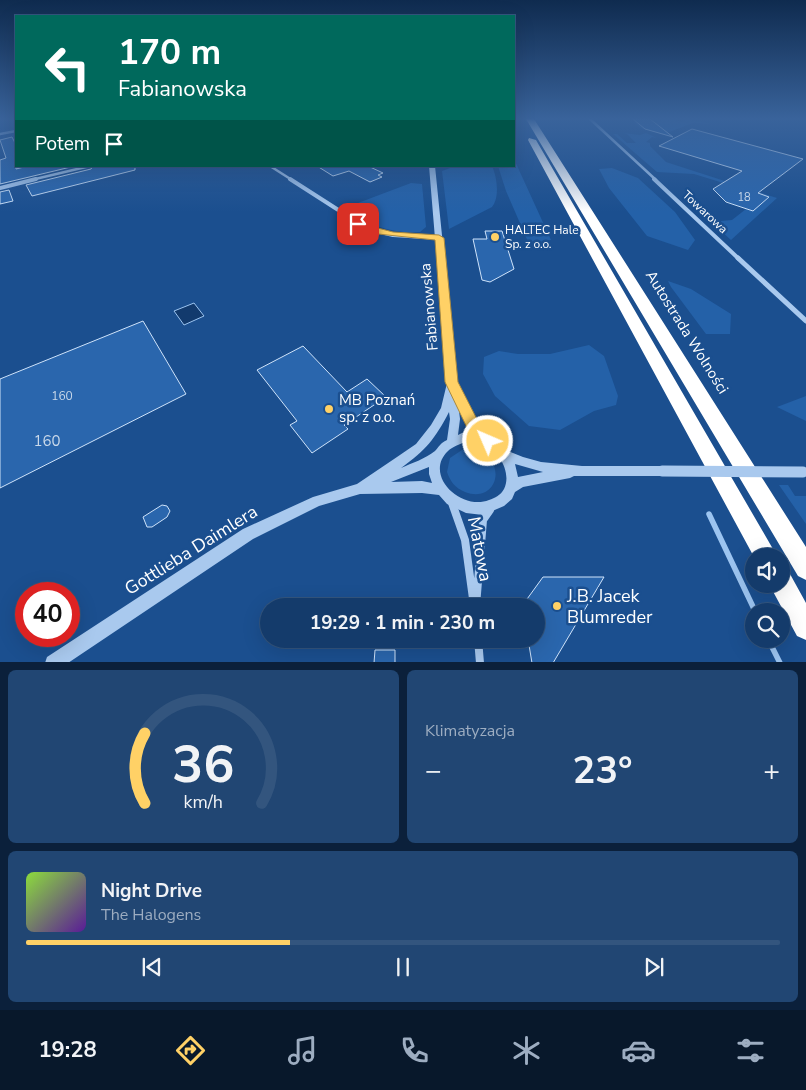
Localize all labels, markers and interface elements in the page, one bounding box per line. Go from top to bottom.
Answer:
text: 170 m [118,29,221,76]
icon: left [35,35,100,100]
text: Fabianowska [118,74,247,104]
icon: arrive [100,130,128,158]
text: Potem [35,131,90,157]
street label: Towarowa [679,187,731,237]
house number: 18 [737,190,751,205]
pin [337,203,379,245]
icon: arrive [344,210,372,238]
place label: HALTEC Hale Sp. z o.o. [505,222,579,252]
marker: HALTEC Hale Sp. z o.o. [489,231,501,243]
street label: Fabianowska [415,262,443,352]
street label: Autostrada Wolności [641,267,733,397]
house number: 160 [51,388,73,404]
place label: MB Poznań sp. z o.o. [339,390,415,427]
marker: MB Poznań sp. z o.o. [323,403,335,415]
position arrow [461,414,513,466]
house number: 160 [33,431,61,451]
street label: Gottlieba Daimlera [120,499,262,601]
street label: Matowa [462,515,498,583]
map controls [745,548,790,648]
button: sound [745,548,790,593]
speed limit sign: 40 [15,582,80,647]
place label: J.B. Jacek Blumreder [566,584,653,629]
marker: J.B. Jacek Blumreder [551,600,563,612]
button: search [745,603,790,648]
text: 19:29 · 1 min · 230 m [310,610,495,636]
text: Klimatyzacja [425,720,515,742]
text: 36 [172,729,235,800]
text: 23° [572,745,633,796]
text: − [425,752,442,790]
text: + [763,752,780,790]
text: km/h [184,790,223,814]
text: Night Drive [101,878,202,904]
text: The Halogens [101,904,201,926]
icon: previous [138,953,166,981]
icon: pause [389,953,417,981]
icon: next [640,953,668,981]
icon: directions [173,1033,208,1068]
icon: music [285,1033,320,1068]
icon: phone [397,1033,432,1068]
icon: climate [509,1033,544,1068]
icon: car [621,1033,656,1068]
icon: filters [733,1033,768,1068]
text: 19:28 [38,1035,97,1065]

